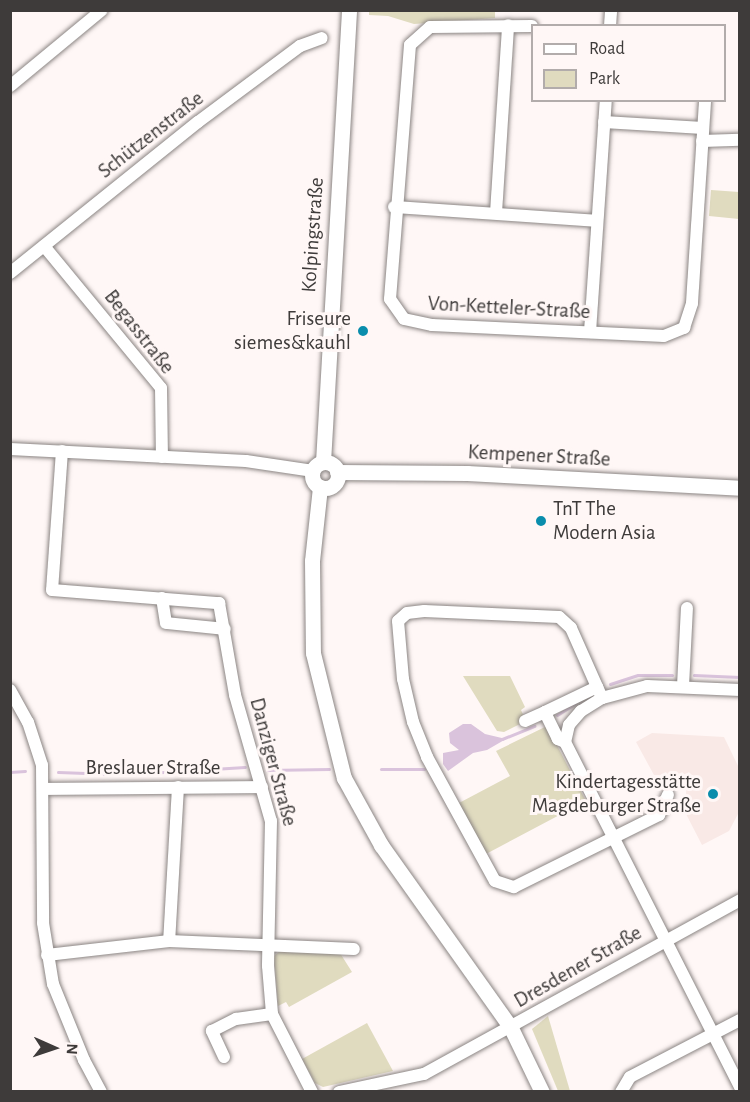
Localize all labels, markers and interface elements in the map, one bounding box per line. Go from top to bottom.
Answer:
legend [531,24,726,102]
text: Road [589,40,625,58]
text: Park [589,70,620,88]
street label: Schützenstraße [93,86,209,184]
street label: Kolpingstraße [296,177,330,293]
street label: Begasstraße [98,285,180,379]
street label: Von-Ketteler-Straße [427,291,591,325]
place label: Friseure siemes&kauhl [234,306,351,356]
marker: Friseure siemes&kauhl [356,324,370,338]
street label: Kempener Straße [467,440,611,472]
place label: TnT The Modern Asia [553,496,656,546]
marker: TnT The Modern Asia [534,514,548,528]
street label: Danziger Straße [244,695,302,829]
street label: Breslauer Straße [86,755,220,781]
place label: Kindertagesstätte Magdeburger Straße [532,769,701,819]
marker: Kindertagesstätte Magdeburger Straße [706,787,720,801]
street label: Dresdener Straße [510,920,646,1014]
north arrow [24,1018,84,1078]
text: N [64,1043,80,1055]

